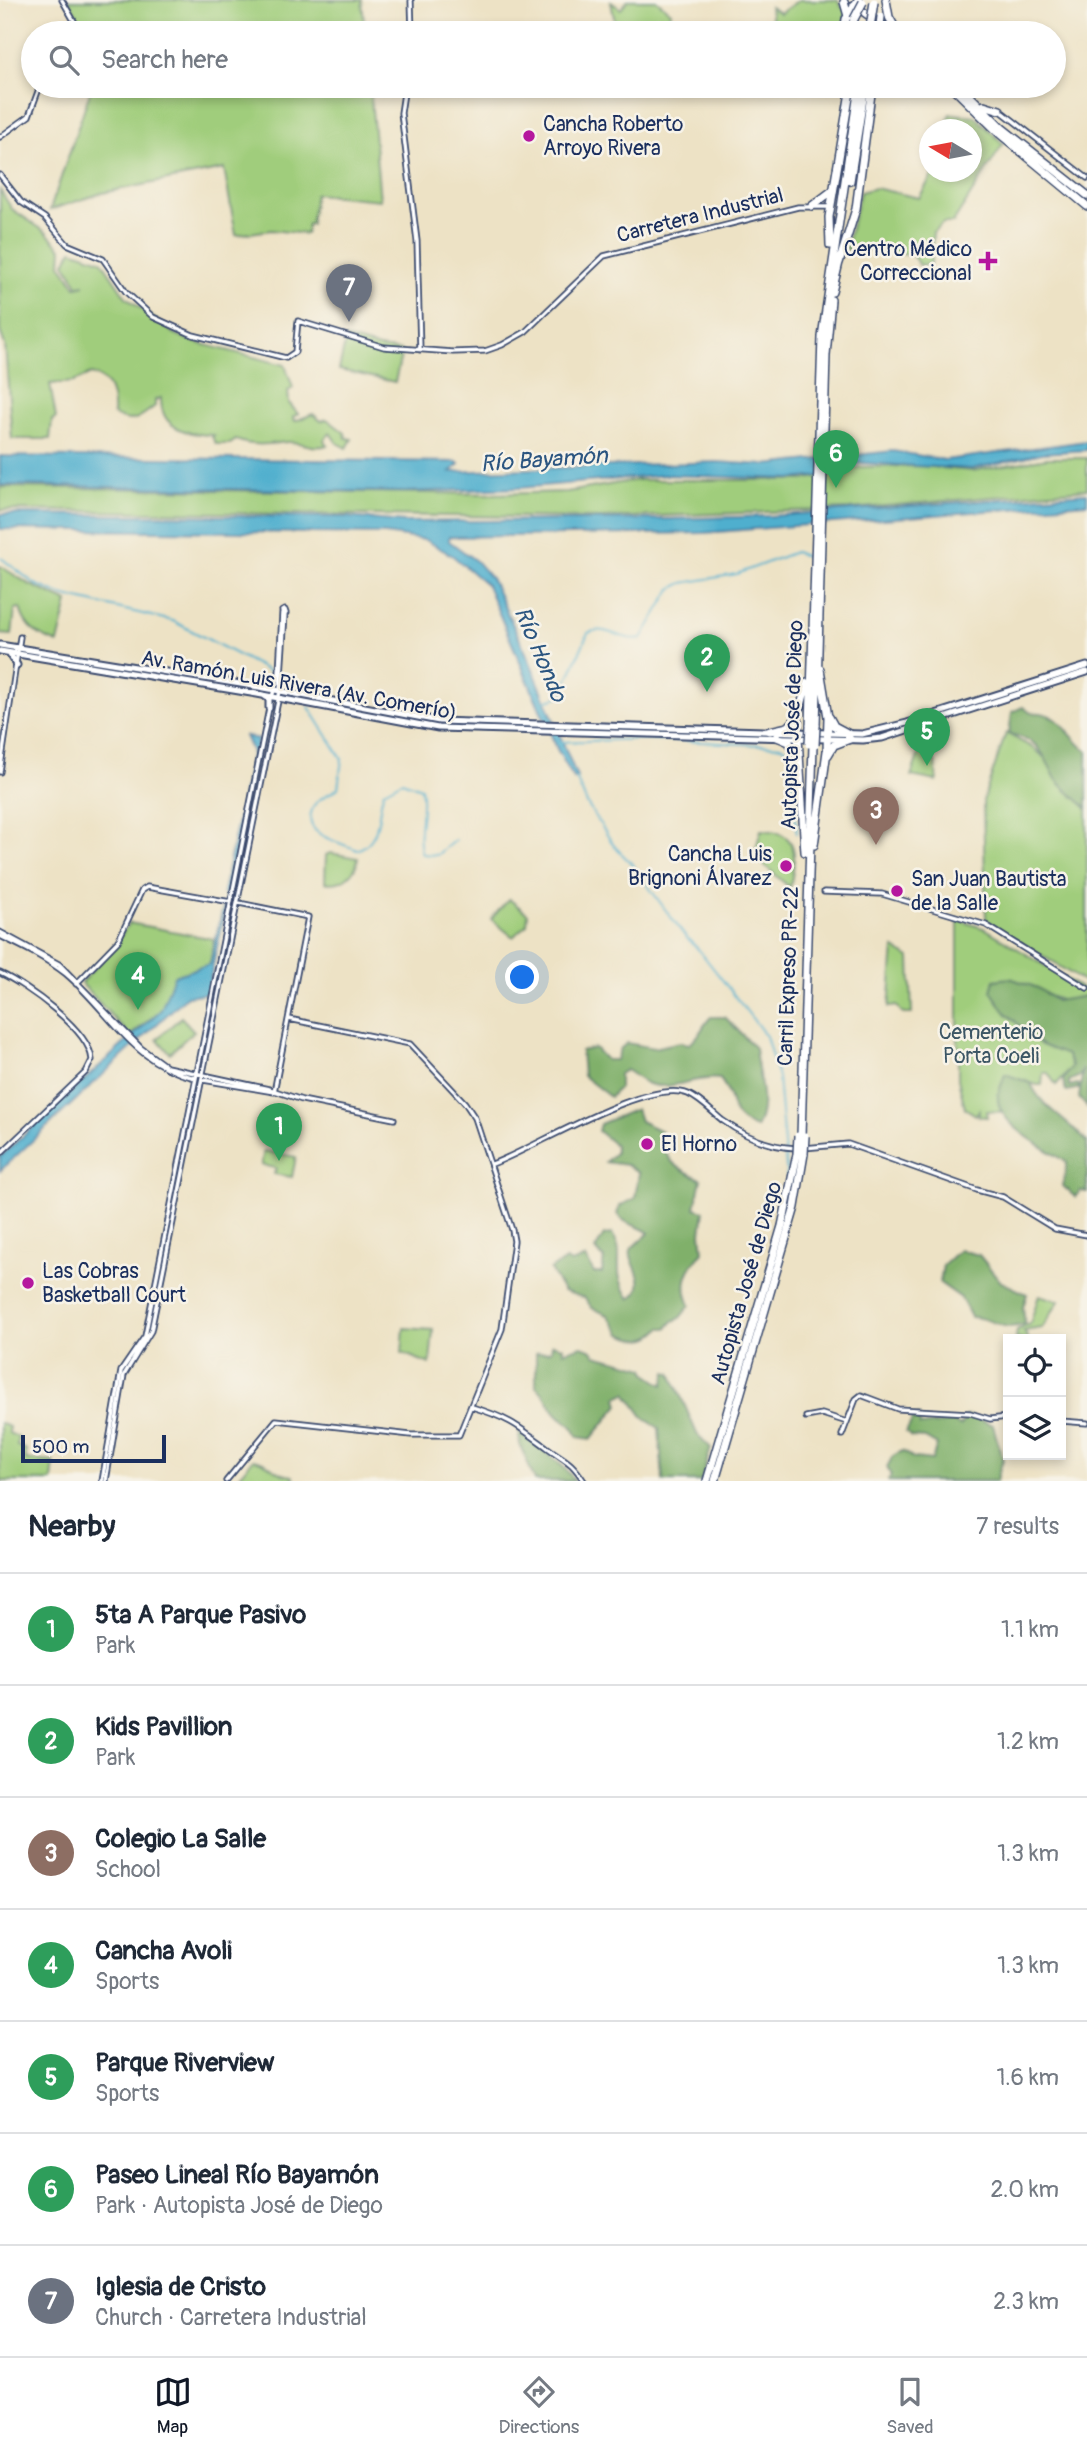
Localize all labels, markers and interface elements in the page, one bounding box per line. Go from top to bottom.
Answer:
search box [21,21,1066,98]
icon: search [45,41,83,79]
text: Search here [101,44,228,76]
place label: Cancha Roberto Arroyo Rivera [543,111,683,162]
north arrow [919,119,982,182]
marker: Cancha Roberto Arroyo Rivera [521,128,537,144]
street label: Carretera Industrial [614,182,786,249]
place label: Centro Médico Correccional [844,236,972,287]
marker: Centro Médico Correccional [978,251,998,271]
pin: 7 [326,264,372,322]
pin: 6 [813,430,859,488]
water label: Río Bayamón [479,441,610,478]
water label: Río Hondo [508,603,574,707]
street label: Autopista José de Diego [775,620,810,830]
pin: 2 [684,634,730,692]
street label: Av. Ramón Luis Rivera (Av. Comerío) [139,644,459,727]
pin: 5 [904,708,950,766]
pin: 3 [853,787,899,845]
place label: Cancha Luis Brignoni Álvarez [628,841,773,892]
marker: Cancha Luis Brignoni Álvarez [778,858,794,874]
place label: San Juan Bautista de la Salle [911,866,1067,917]
marker: San Juan Bautista de la Salle [889,883,905,899]
street label: Carril Expreso PR-22 [772,886,805,1066]
pin: 4 [115,952,161,1010]
your location [505,960,539,994]
park label: Cementerio Porta Coeli [939,1019,1043,1070]
pin: 1 [256,1103,302,1161]
place label: El Horno [661,1131,737,1158]
marker: El Horno [639,1136,655,1152]
street label: Autopista José de Diego [705,1178,788,1388]
place label: Las Cobras Basketball Court [42,1258,187,1309]
marker: Las Cobras Basketball Court [20,1275,36,1291]
map controls [1003,1334,1066,1460]
button: locate [1003,1334,1066,1397]
button: layers [1003,1397,1066,1460]
scale bar [21,1432,166,1464]
text: 500 m [32,1435,89,1459]
text: Nearby [28,1508,115,1545]
text: 7 results [976,1512,1059,1541]
text: 5ta A Parque Pasivo [95,1599,306,1631]
text: 1 [47,1615,56,1644]
text: 1.1 km [1001,1615,1059,1644]
text: Park [95,1631,135,1660]
text: Kids Pavillion [95,1711,232,1743]
text: 2 [45,1727,57,1756]
text: 1.2 km [997,1727,1059,1756]
text: Park [95,1743,135,1772]
text: Colegio La Salle [95,1823,266,1855]
text: 3 [45,1839,57,1868]
text: 1.3 km [997,1839,1059,1868]
text: School [95,1855,161,1884]
text: Cancha Avoli [95,1935,232,1967]
text: 4 [44,1951,58,1980]
text: 1.3 km [997,1951,1059,1980]
text: Sports [95,1967,159,1996]
text: Parque Riverview [95,2047,274,2079]
text: 5 [45,2063,57,2092]
text: 1.6 km [997,2063,1059,2092]
text: Sports [95,2079,159,2108]
text: Paseo Lineal Río Bayamón [95,2159,379,2191]
text: 6 [44,2175,58,2204]
text: 2.0 km [990,2175,1059,2204]
text: Park · Autopista José de Diego [95,2191,383,2220]
text: Iglesia de Cristo [95,2271,266,2303]
text: 7 [45,2287,57,2316]
text: 2.3 km [993,2287,1059,2316]
text: Church · Carretera Industrial [95,2303,367,2332]
tab: Map [154,2373,192,2439]
tab: Directions [499,2373,579,2439]
tab: Saved [886,2373,933,2439]

